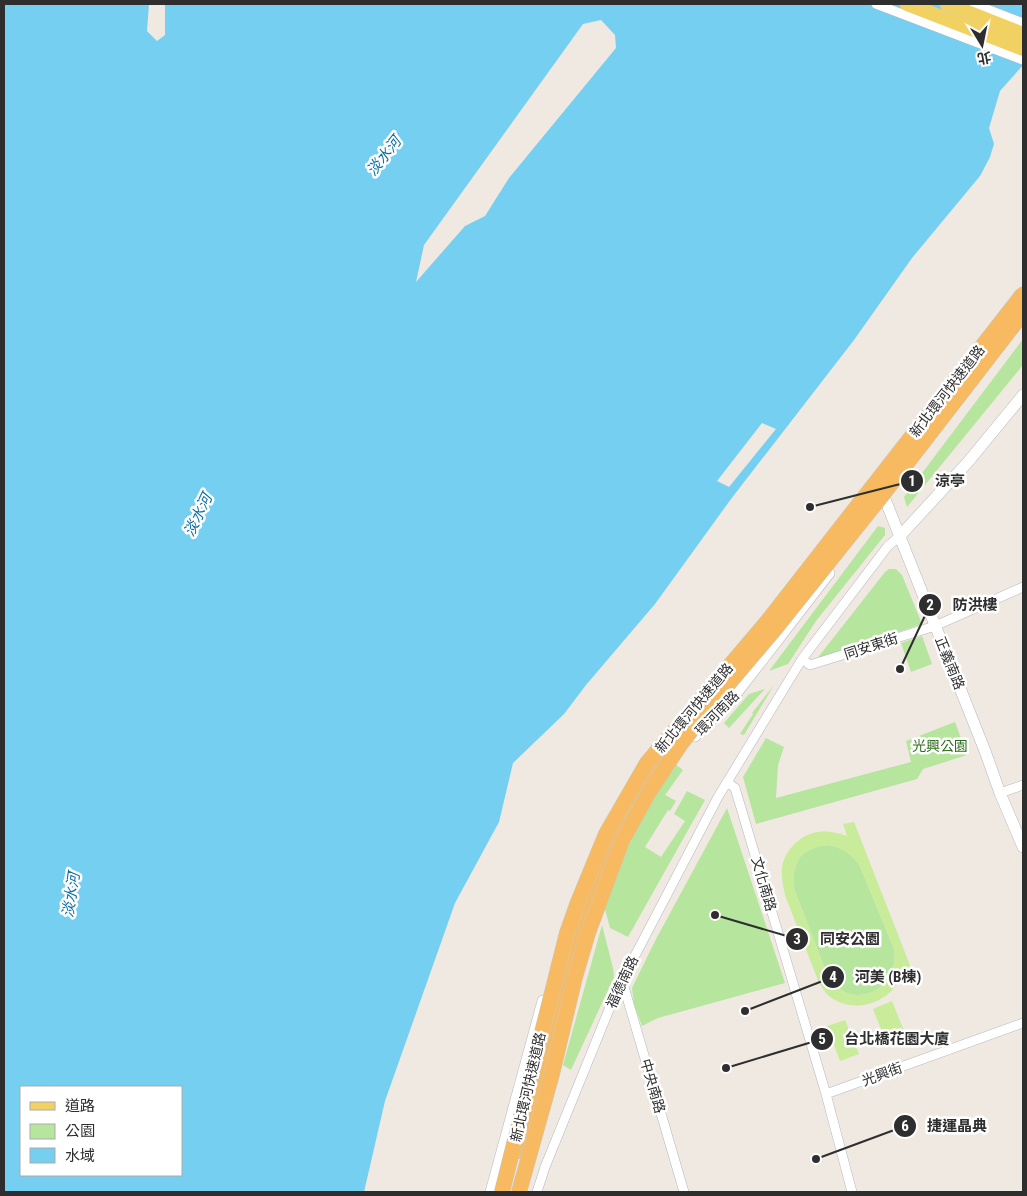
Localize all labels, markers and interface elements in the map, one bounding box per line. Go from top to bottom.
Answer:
north arrow [957,20,1007,70]
text: 北 [976,49,993,67]
water label: 淡水河 [363,130,407,179]
street label: 新北環河快速道路 [906,342,988,440]
callout: 涼亭 [900,466,975,496]
text: 1 [908,472,916,490]
text: 涼亭 [935,472,965,490]
water label: 淡水河 [180,488,217,539]
callout: 防洪樓 [918,590,1008,620]
text: 2 [926,596,934,614]
text: 防洪樓 [952,596,998,614]
street label: 同安東街 [842,630,900,662]
street label: 正義南路 [932,634,968,692]
street label: 新北環河快速道路 [652,660,736,756]
street label: 環河南路 [692,687,742,739]
park label: 光興公園 [912,738,968,754]
street label: 文化南路 [749,855,779,913]
water label: 淡水河 [59,868,84,919]
callout: 同安公園 [785,924,890,954]
text: 3 [793,930,801,948]
text: 同安公園 [820,930,880,948]
street label: 福德南路 [603,953,641,1011]
callout: 河美 (B棟) [820,962,932,992]
text: 4 [829,968,837,986]
text: 河美 (B棟) [855,968,921,986]
callout: 台北橋花園大廈 [809,1024,959,1054]
text: 5 [818,1030,826,1048]
text: 台北橋花園大廈 [844,1030,950,1048]
street label: 新北環河快速道路 [508,1031,548,1143]
street label: 中央南路 [638,1057,668,1115]
street label: 光興街 [860,1059,904,1089]
legend [20,1086,182,1176]
text: 道路 [65,1097,95,1115]
callout: 捷運晶典 [892,1111,997,1141]
text: 6 [901,1117,909,1135]
text: 捷運晶典 [927,1117,987,1135]
text: 公園 [65,1122,95,1140]
text: 水域 [65,1147,95,1165]

